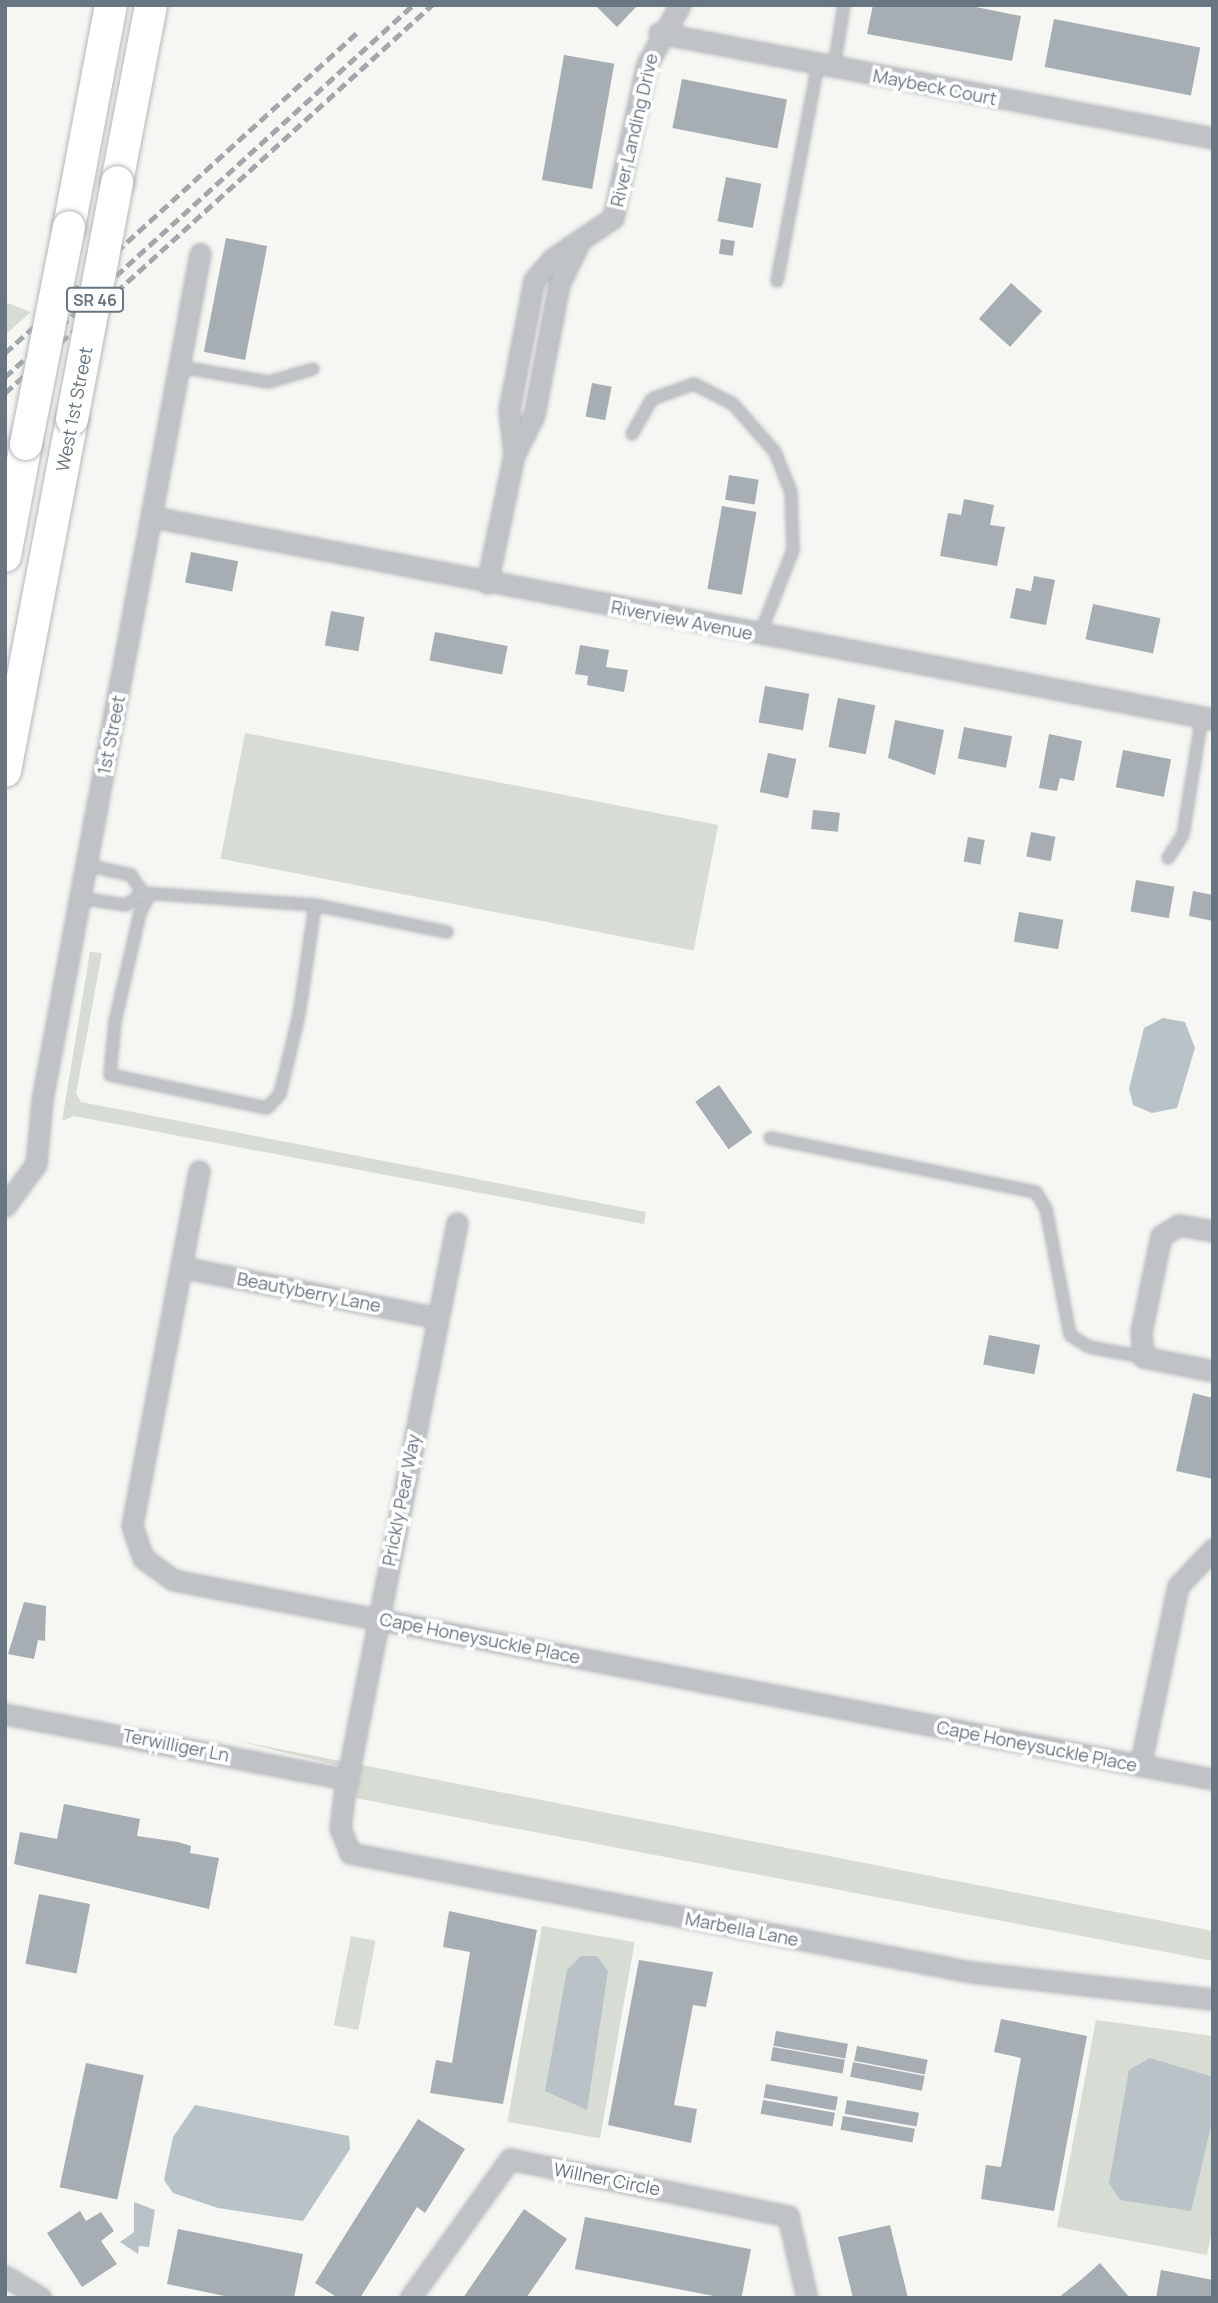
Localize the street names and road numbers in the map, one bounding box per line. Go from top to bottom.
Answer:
street label: River Landing Drive [606,51,662,209]
street label: Maybeck Court [871,64,999,110]
road number: SR 46 [65,288,125,312]
street label: West 1st Street [51,345,97,473]
street label: Riverview Avenue [609,596,755,644]
street label: 1st Street [93,694,129,776]
street label: Beautyberry Lane [235,1267,383,1317]
street label: Prickly Pear Way [378,1432,424,1568]
street label: Cape Honeysuckle Place [378,1608,582,1668]
street label: Cape Honeysuckle Place [935,1716,1139,1776]
street label: Terwilliger Ln [121,1724,231,1766]
street label: Marbella Lane [683,1907,801,1951]
street label: Willner Circle [552,2158,662,2200]

